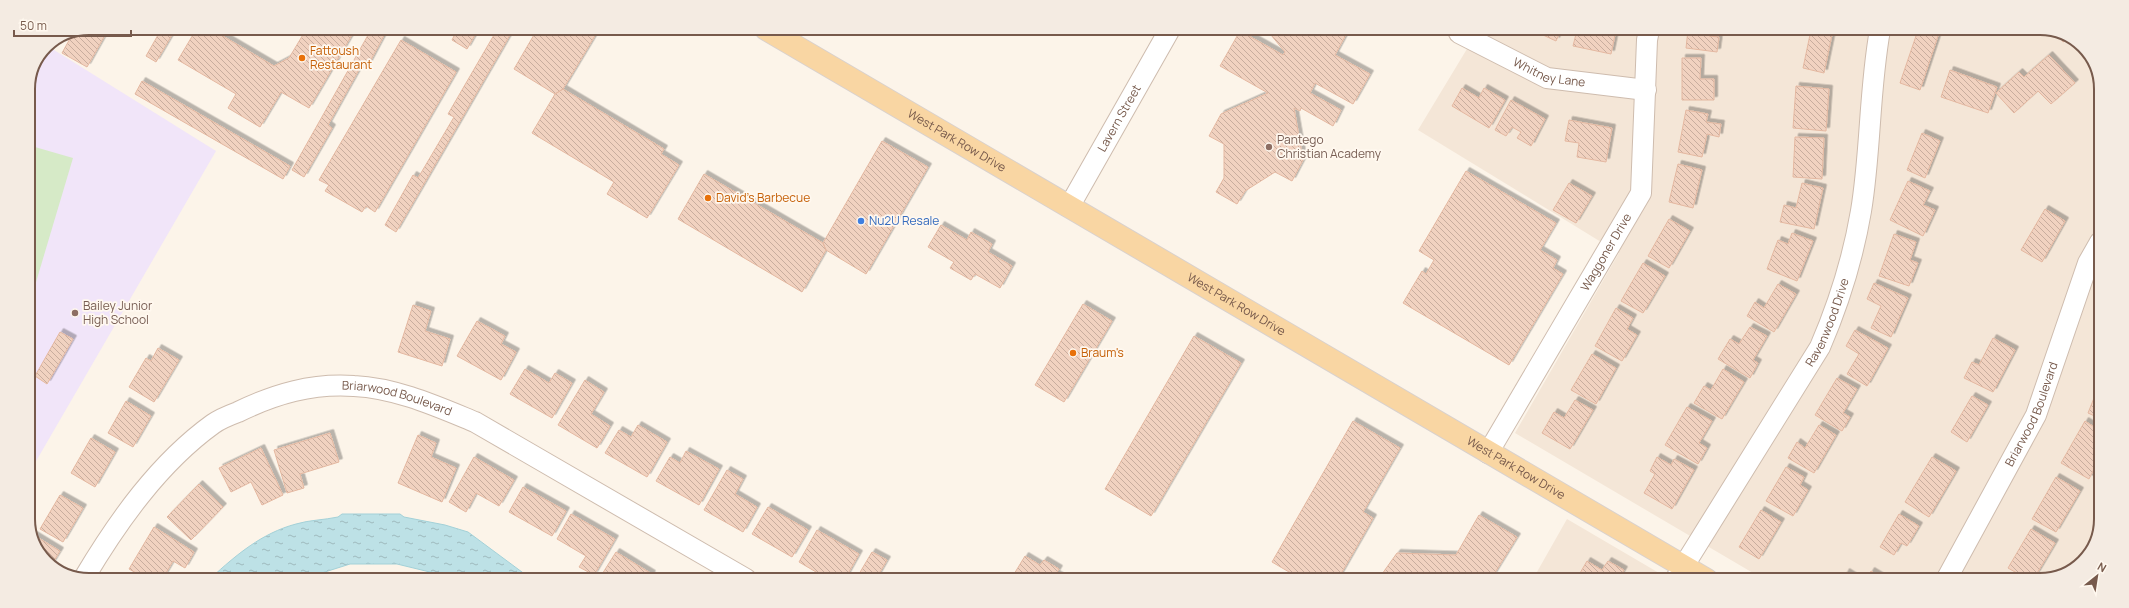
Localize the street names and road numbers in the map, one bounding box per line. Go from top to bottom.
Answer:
street label: Whitney Lane [1510,53,1586,91]
street label: Lavern Street [1093,81,1145,155]
street label: West Park Row Drive [905,105,1009,176]
street label: Waggoner Drive [1576,210,1635,294]
street label: West Park Row Drive [1184,268,1289,339]
street label: Ravenwood Drive [1801,276,1853,370]
street label: Briarwood Boulevard [2001,359,2062,469]
street label: Briarwood Boulevard [342,376,455,420]
street label: West Park Row Drive [1464,432,1569,503]

